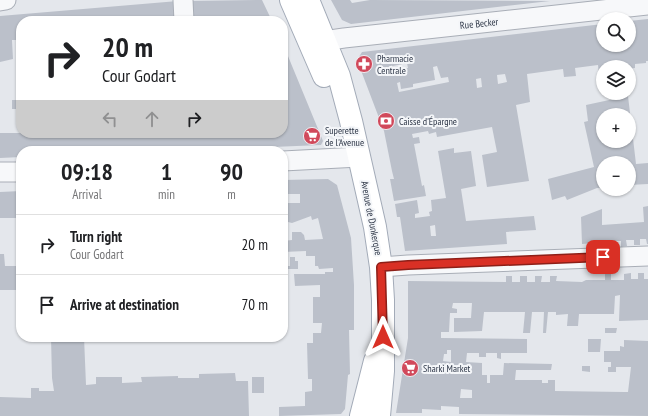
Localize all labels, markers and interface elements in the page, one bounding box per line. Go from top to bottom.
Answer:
map controls [596,12,636,196]
button: search [596,12,636,52]
street label: Rue Becker [459,15,499,32]
text: 20 m [102,28,153,65]
icon: right [36,32,88,84]
place label: Pharmacie Centrale [377,52,413,77]
pharmacy icon: Pharmacie Centrale [354,54,374,74]
button: layers [596,60,636,100]
text: Cour Godart [102,64,176,87]
icon: left [99,108,121,130]
icon: ahead [141,108,163,130]
icon: right [183,108,205,130]
button: + [596,108,636,148]
bank icon: Caisse d'Épargne [376,111,396,131]
place label: Caisse d'Épargne [399,115,457,128]
place label: Superette de l'Avenue [325,124,364,149]
supermarket icon: Superette de l'Avenue [302,126,322,146]
text: 09:18 [61,156,113,187]
text: 1 [161,156,172,187]
text: 90 [220,156,243,187]
button: − [596,156,636,196]
street label: Avenue de Dunkerque [358,180,385,256]
text: Arrival [72,186,102,203]
text: min [158,186,175,203]
text: m [227,186,236,203]
text: Turn right [70,227,122,246]
icon: right [36,234,58,256]
text: 20 m [242,235,268,254]
pin [586,240,620,274]
text: Cour Godart [70,246,123,263]
icon: arrive [592,246,614,268]
icon: arrive [36,294,58,316]
text: Arrive at destination [70,295,179,314]
text: 70 m [242,295,268,314]
position arrow [362,316,404,358]
supermarket icon: Sharki Market [400,358,420,378]
place label: Sharki Market [423,362,471,375]

